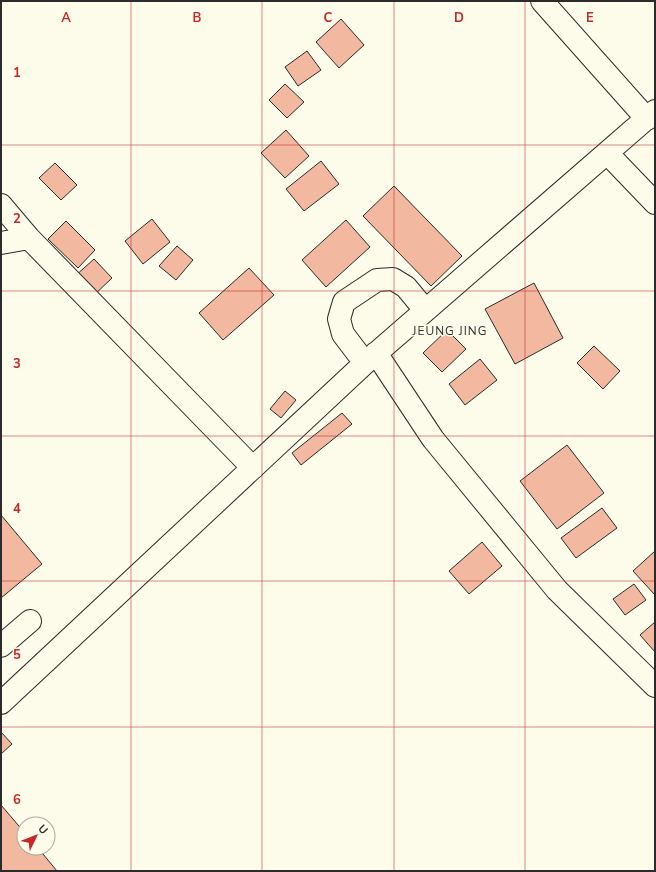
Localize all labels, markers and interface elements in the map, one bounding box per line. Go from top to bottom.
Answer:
text: A [61,9,71,27]
text: B [193,9,202,27]
text: C [324,9,333,27]
text: D [454,9,464,27]
text: E [586,9,594,27]
text: 1 [13,64,21,82]
text: 2 [13,210,21,228]
district label: JEUNG JING [412,323,487,339]
text: 3 [13,355,21,373]
text: 4 [13,500,21,518]
text: 5 [13,646,21,664]
text: 6 [13,791,21,809]
north arrow [16,816,56,856]
text: U [35,821,51,838]

